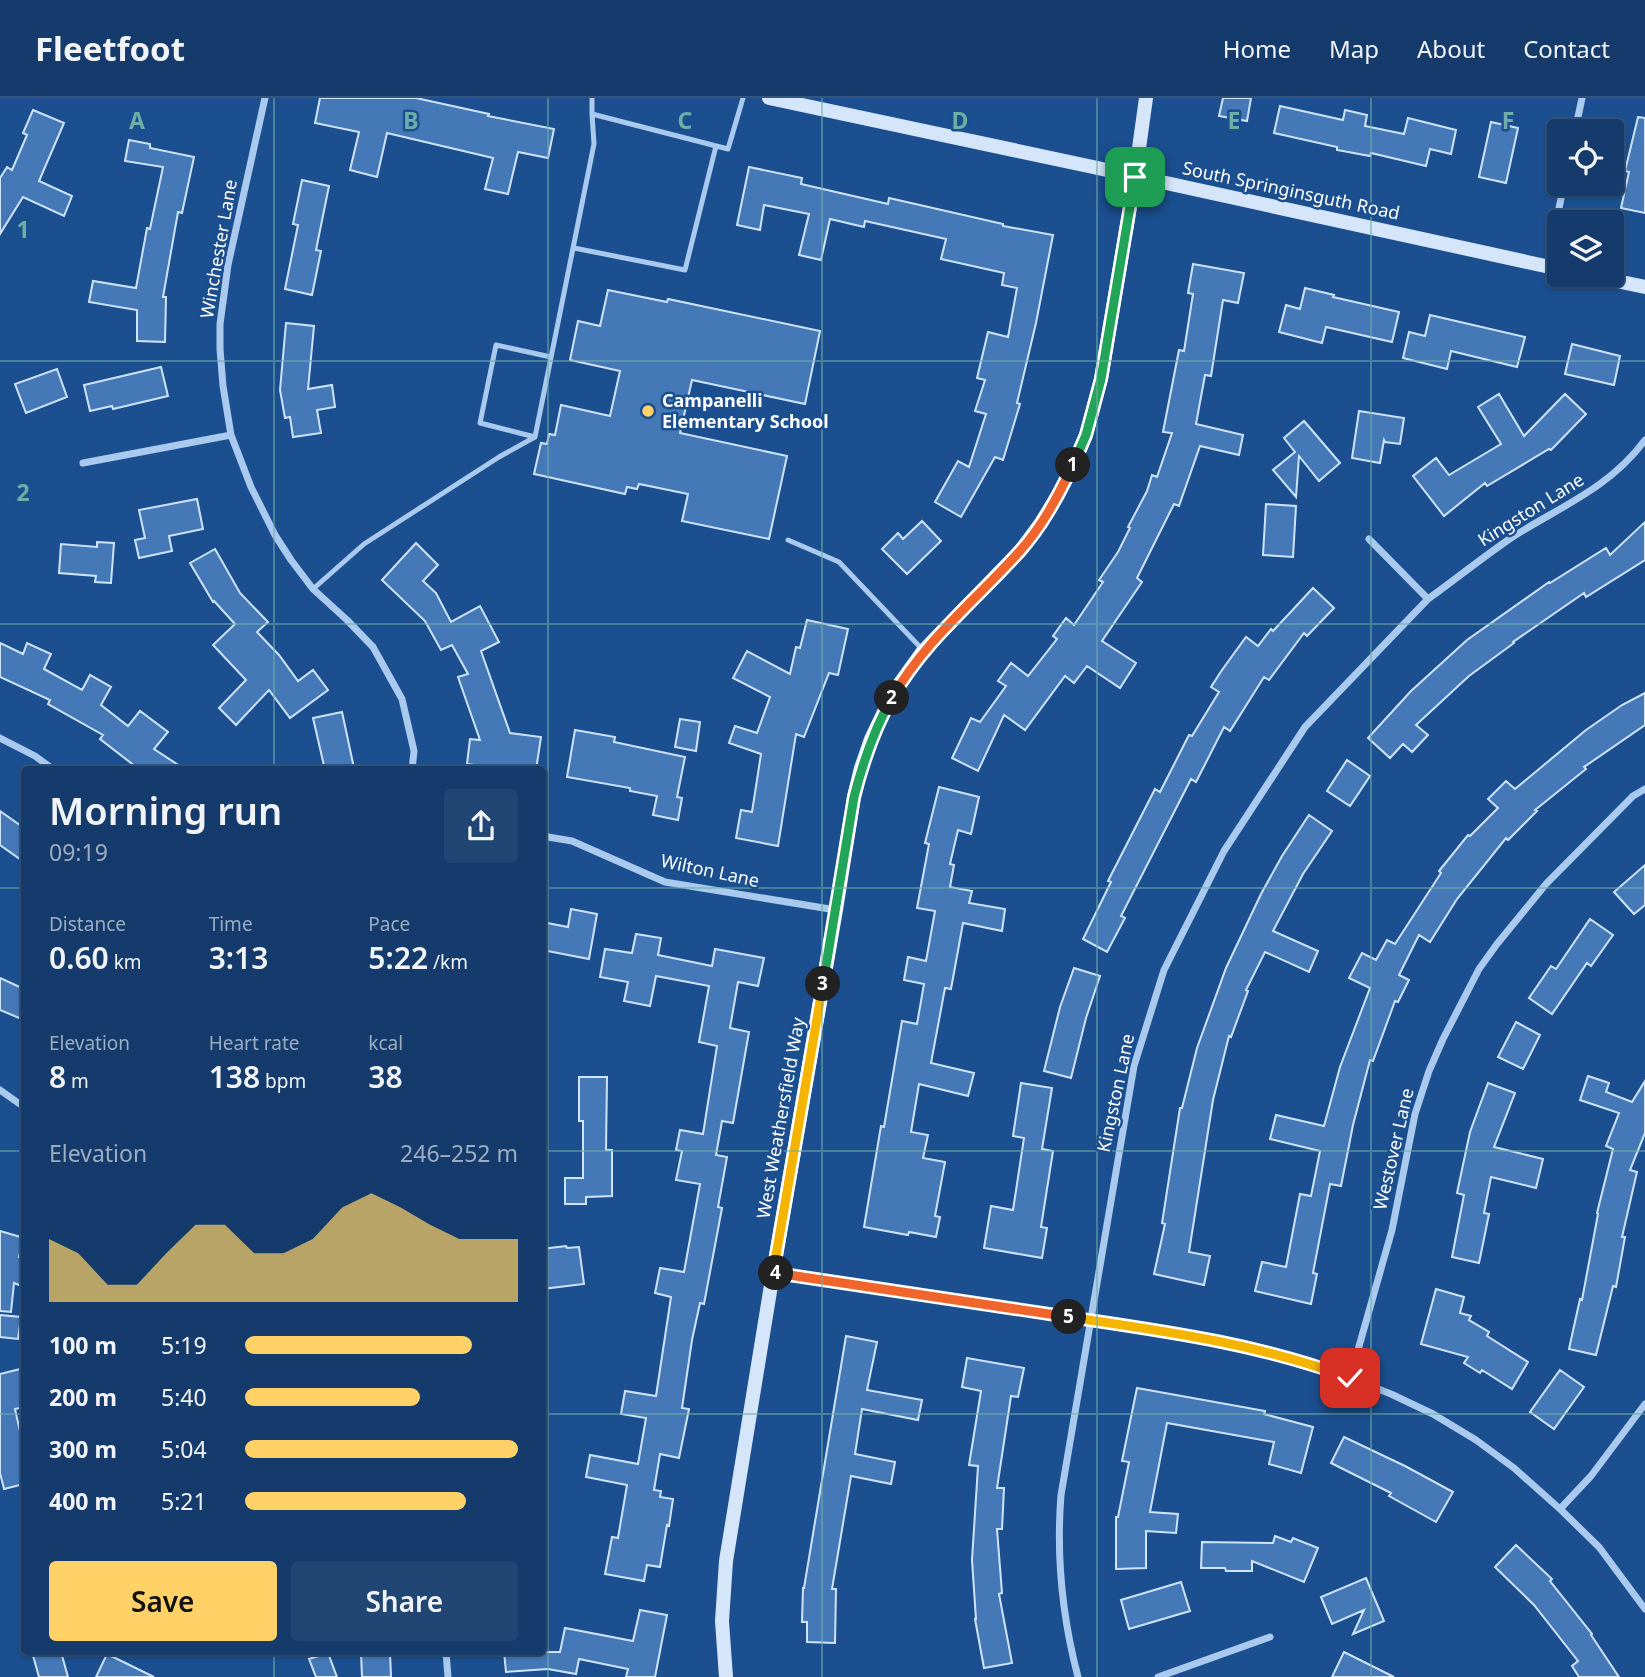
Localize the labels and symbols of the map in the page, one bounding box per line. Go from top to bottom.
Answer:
text: A [129,104,145,136]
text: B [403,104,419,136]
text: C [678,104,693,136]
text: D [952,104,968,136]
text: E [1228,104,1240,136]
text: F [1502,104,1514,136]
pin [1105,147,1165,207]
street label: South Springinsguth Road [1180,155,1402,225]
street label: Winchester Lane [194,177,242,320]
text: 1 [16,213,30,245]
place label: Campanelli Elementary School [662,388,829,433]
marker: Campanelli Elementary School [640,403,656,419]
pin: 1 [1056,448,1090,482]
street label: Kingston Lane [1473,467,1588,551]
text: 2 [16,476,30,508]
pin: 2 [874,680,910,716]
street label: Wilton Lane [659,848,762,892]
pin: 3 [806,966,840,1001]
street label: West Weathersfield Way [750,1015,810,1220]
street label: Kingston Lane [1091,1031,1139,1154]
street label: Westover Lane [1367,1085,1419,1212]
pin: 4 [758,1256,794,1290]
pin: 5 [1052,1300,1086,1334]
pin [1320,1348,1380,1408]

